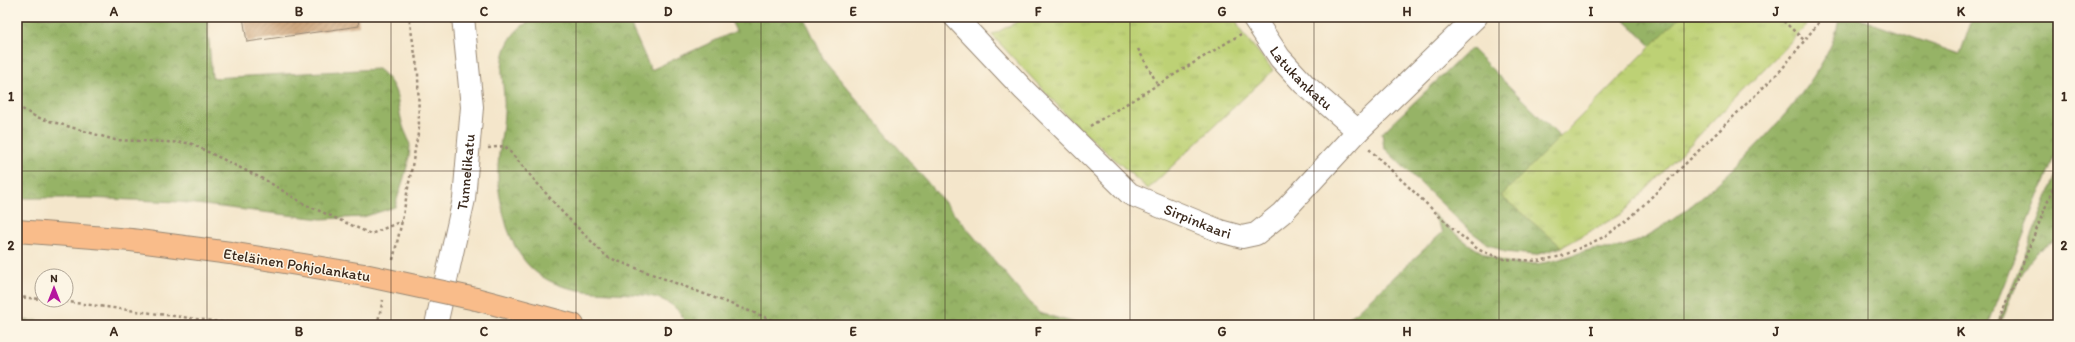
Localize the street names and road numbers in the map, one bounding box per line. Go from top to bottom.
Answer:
street label: Latukankatu [1266,43,1336,114]
street label: Tunnelikatu [453,133,479,212]
street label: Sirpinkaari [1161,200,1233,243]
street label: Eteläinen Pohjolankatu [222,244,372,286]

